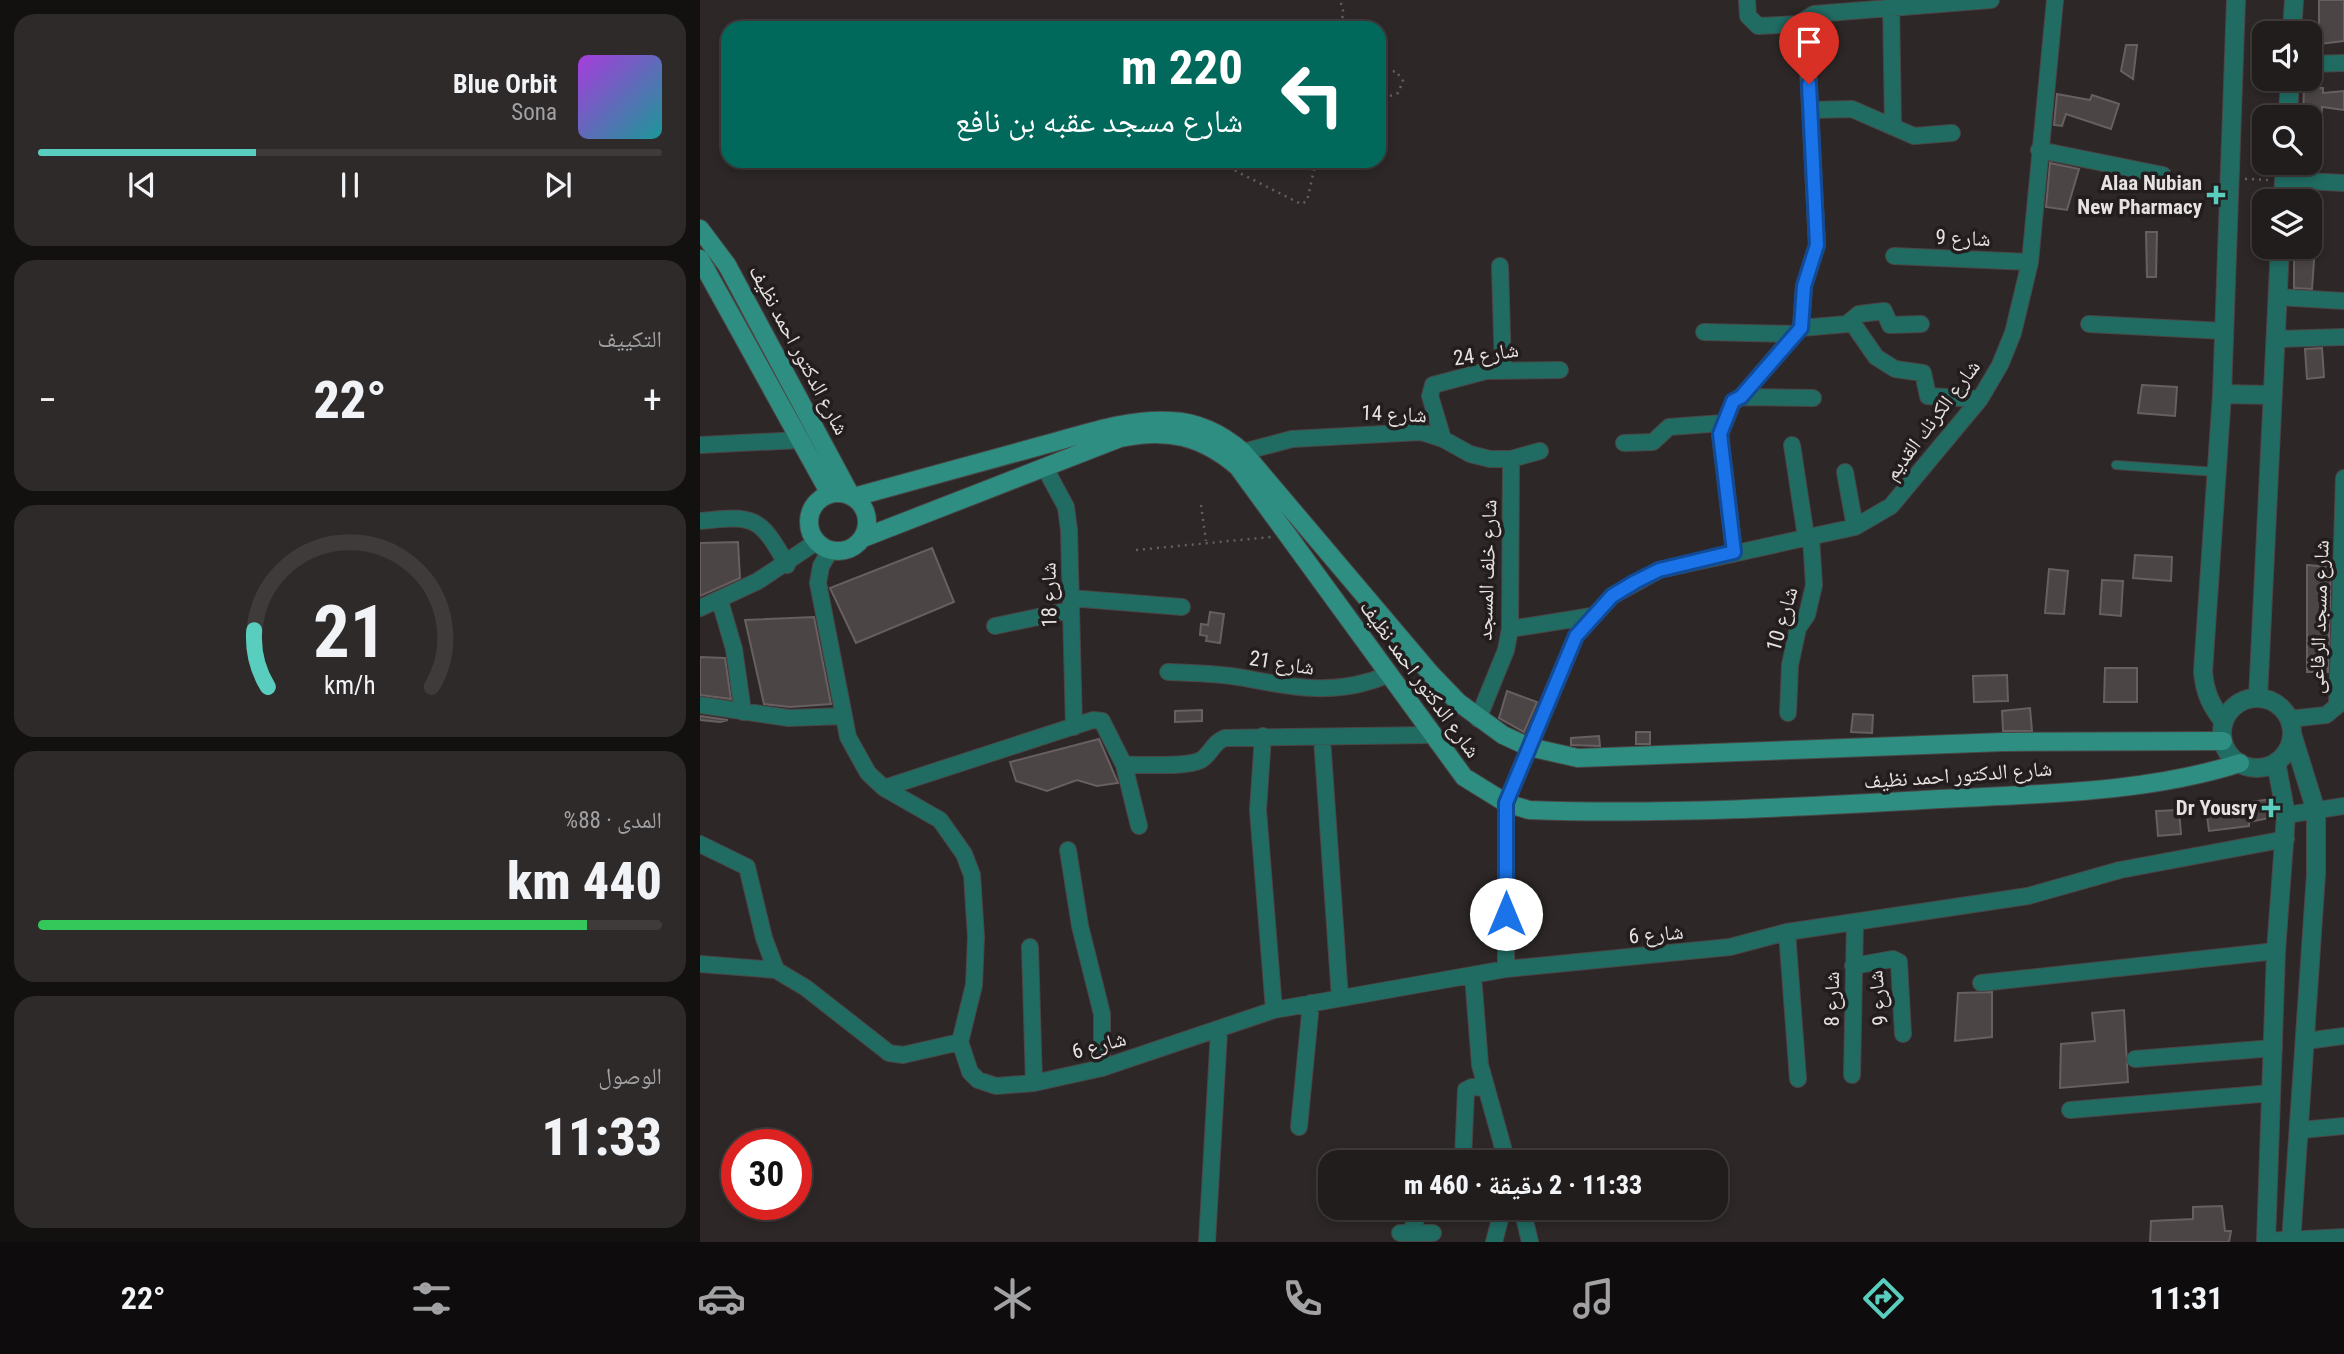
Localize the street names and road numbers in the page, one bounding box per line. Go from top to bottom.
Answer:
street label: شارع 9 [1935,225,1991,252]
street label: شارع الدكتور احمد نظيف [743,261,854,439]
street label: شارع 24 [1452,338,1520,371]
street label: شارع الكرنك القديم [1879,355,1987,486]
street label: شارع 14 [1361,401,1427,428]
street label: شارع خلف المسجد [1473,499,1502,641]
street label: شارع مسجد الرفاعى [2304,540,2335,694]
street label: شارع 18 [1036,562,1063,628]
street label: شارع 10 [1761,584,1804,654]
street label: شارع الدكتور احمد نظيف [1354,596,1485,763]
street label: شارع 21 [1248,646,1316,681]
street label: شارع الدكتور احمد نظيف [1863,756,2053,795]
street label: شارع 6 [1627,920,1685,949]
street label: شارع 9 [1863,969,1894,1027]
street label: شارع 8 [1820,971,1845,1027]
street label: شارع 6 [1069,1026,1129,1065]

